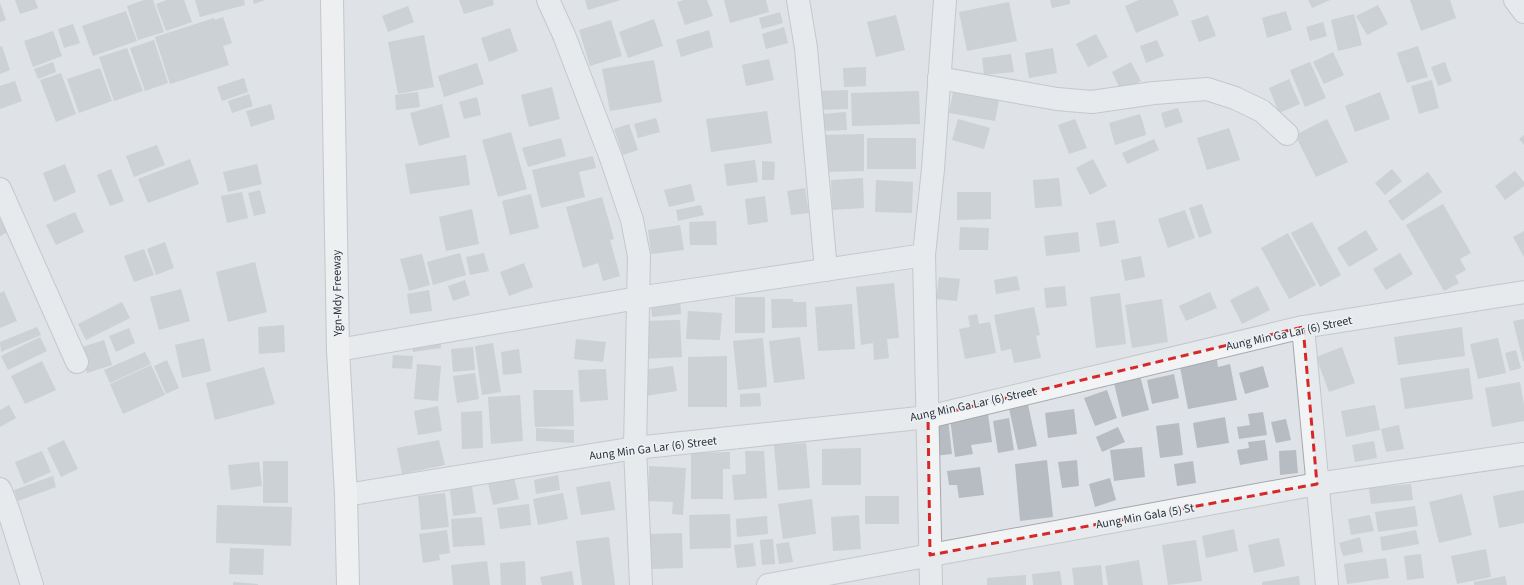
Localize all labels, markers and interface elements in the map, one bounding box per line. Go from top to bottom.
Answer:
street label: Ygn-Mdy Freeway [328,249,347,337]
street label: Aung Min Ga Lar (6) Street [1224,312,1354,355]
street label: Aung Min Ga Lar (6) Street [908,383,1038,426]
street label: Aung Min Ga Lar (6) Street [588,432,718,465]
street label: Aung Min Gala (5) St [1095,499,1196,533]

